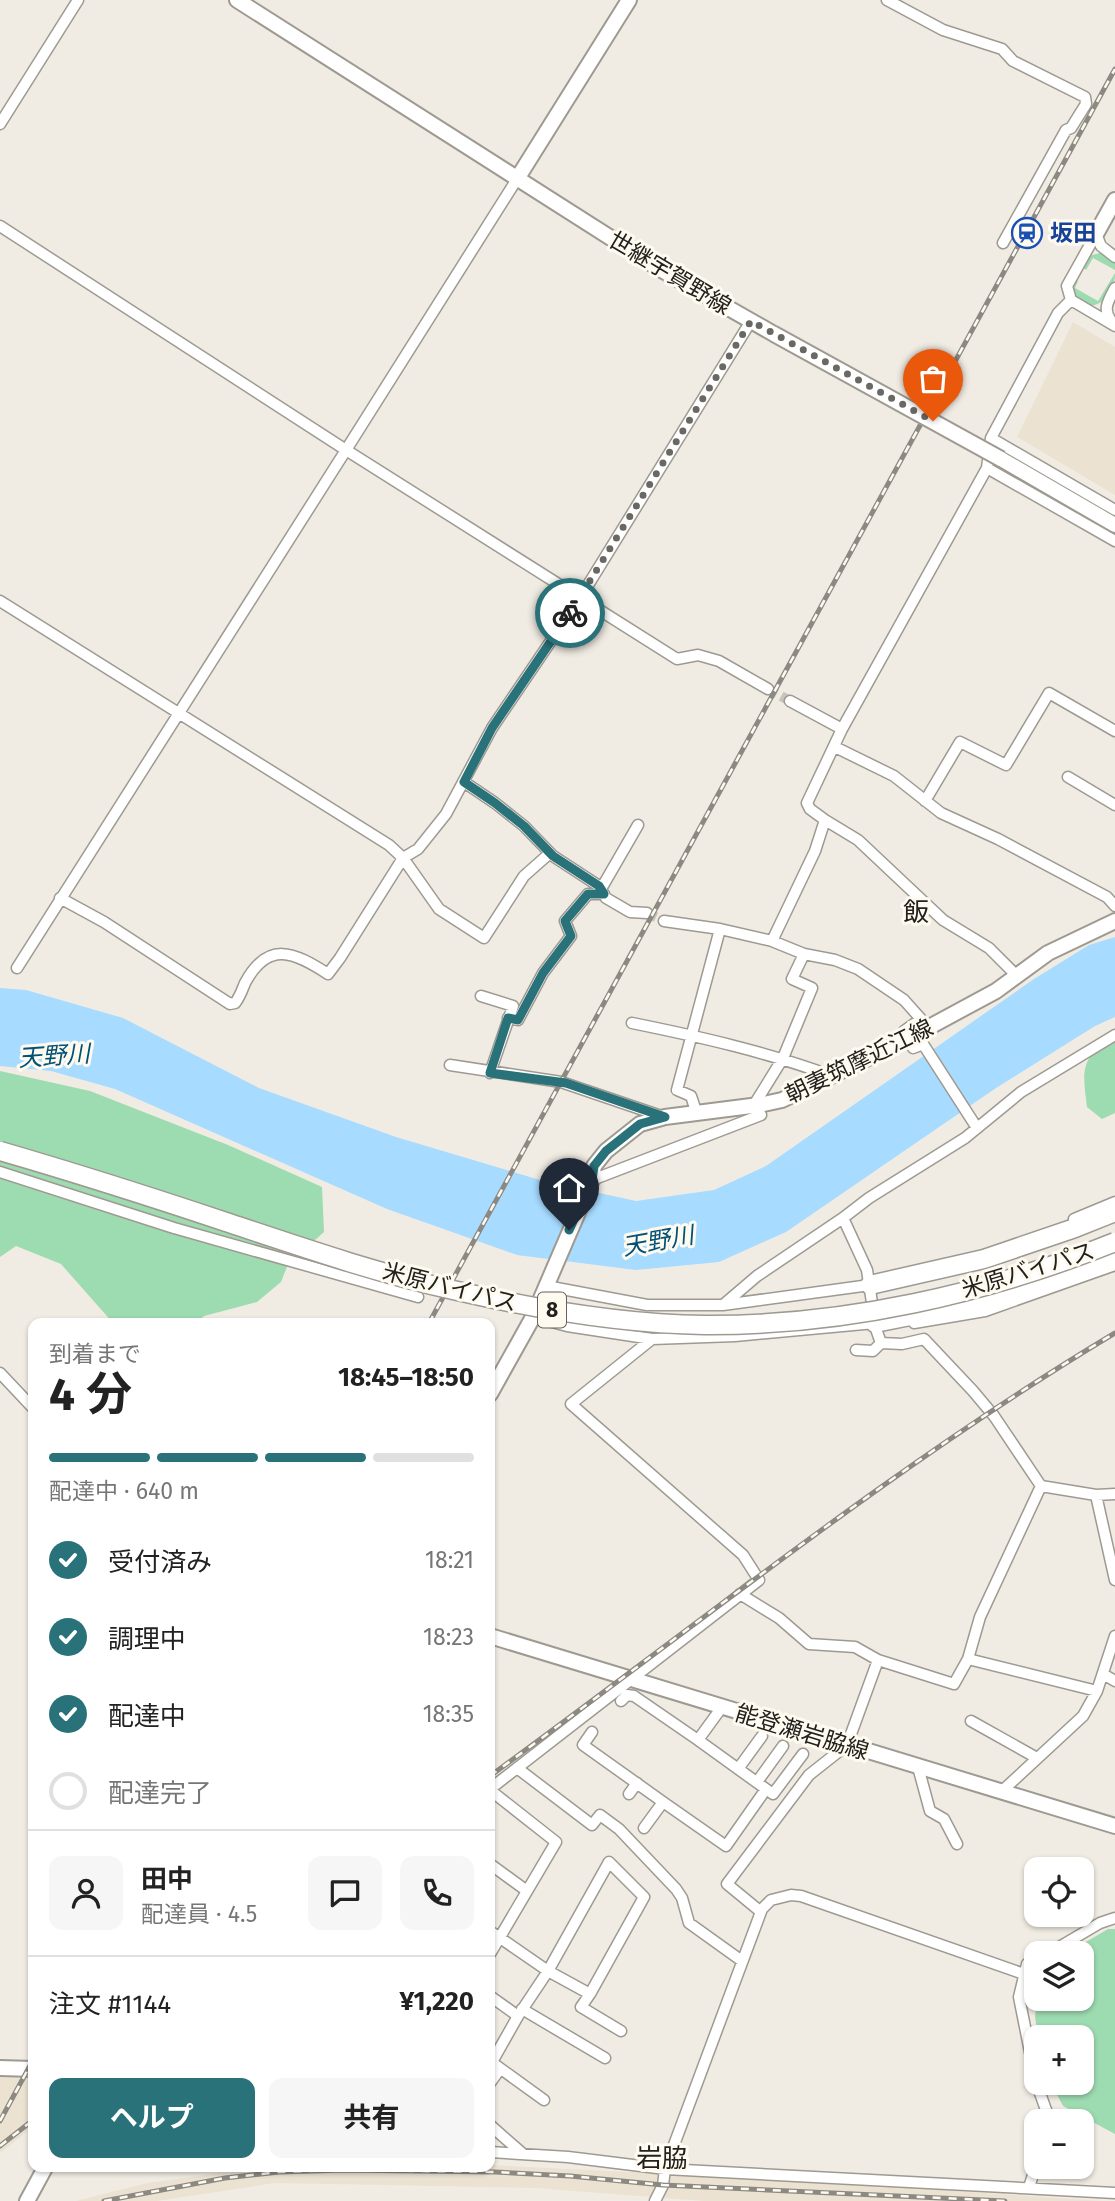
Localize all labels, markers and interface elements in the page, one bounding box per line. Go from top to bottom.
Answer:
station icon: 坂田 [1010,216,1044,250]
place label: 坂田 [1050,219,1096,247]
street label: 世継宇賀野線 [604,225,736,321]
pin [903,349,963,421]
icon: bag [914,360,952,398]
courier [535,578,605,648]
icon: bike [551,594,589,632]
district label: 飯 [903,897,929,928]
street label: 朝妻筑摩近江線 [781,1013,937,1109]
water label: 天野川 [17,1039,94,1072]
pin [539,1158,599,1230]
icon: home [550,1169,588,1207]
water label: 天野川 [620,1220,699,1261]
street label: 米原バイパス [958,1237,1098,1303]
street label: 米原バイパス [380,1257,520,1317]
road number: 8 [538,1292,566,1328]
text: 到着まで [49,1340,141,1368]
text: 18:45–18:50 [338,1362,474,1393]
text: 4 分 [49,1367,132,1422]
text: 配達中 · 640 m [49,1477,199,1505]
icon: check [49,1541,87,1579]
text: 18:21 [425,1546,474,1574]
text: 受付済み [108,1547,212,1578]
icon: check [49,1618,87,1656]
text: 18:23 [423,1623,474,1651]
text: 調理中 [108,1624,186,1655]
icon: check [49,1695,87,1733]
street label: 能登瀬岩脇線 [732,1698,872,1766]
text: 18:35 [423,1700,474,1728]
text: 配達中 [108,1701,186,1732]
text: 配達完了 [108,1778,212,1809]
button: person [49,1856,123,1930]
button: chat [308,1856,382,1930]
button: phone [400,1856,474,1930]
map controls [1024,1857,1094,2179]
button: locate [1024,1857,1094,1927]
text: 田中 [141,1864,193,1895]
text: 配達員 · 4.5 [141,1900,257,1928]
button: layers [1024,1941,1094,2011]
text: ¥1,220 [400,1986,474,2017]
text: 注文 #1144 [49,1989,171,2020]
button: + [1024,2025,1094,2095]
button: ヘルプ [49,2078,255,2158]
button: 共有 [269,2078,474,2158]
button: − [1024,2109,1094,2179]
district label: 岩脇 [636,2143,688,2174]

